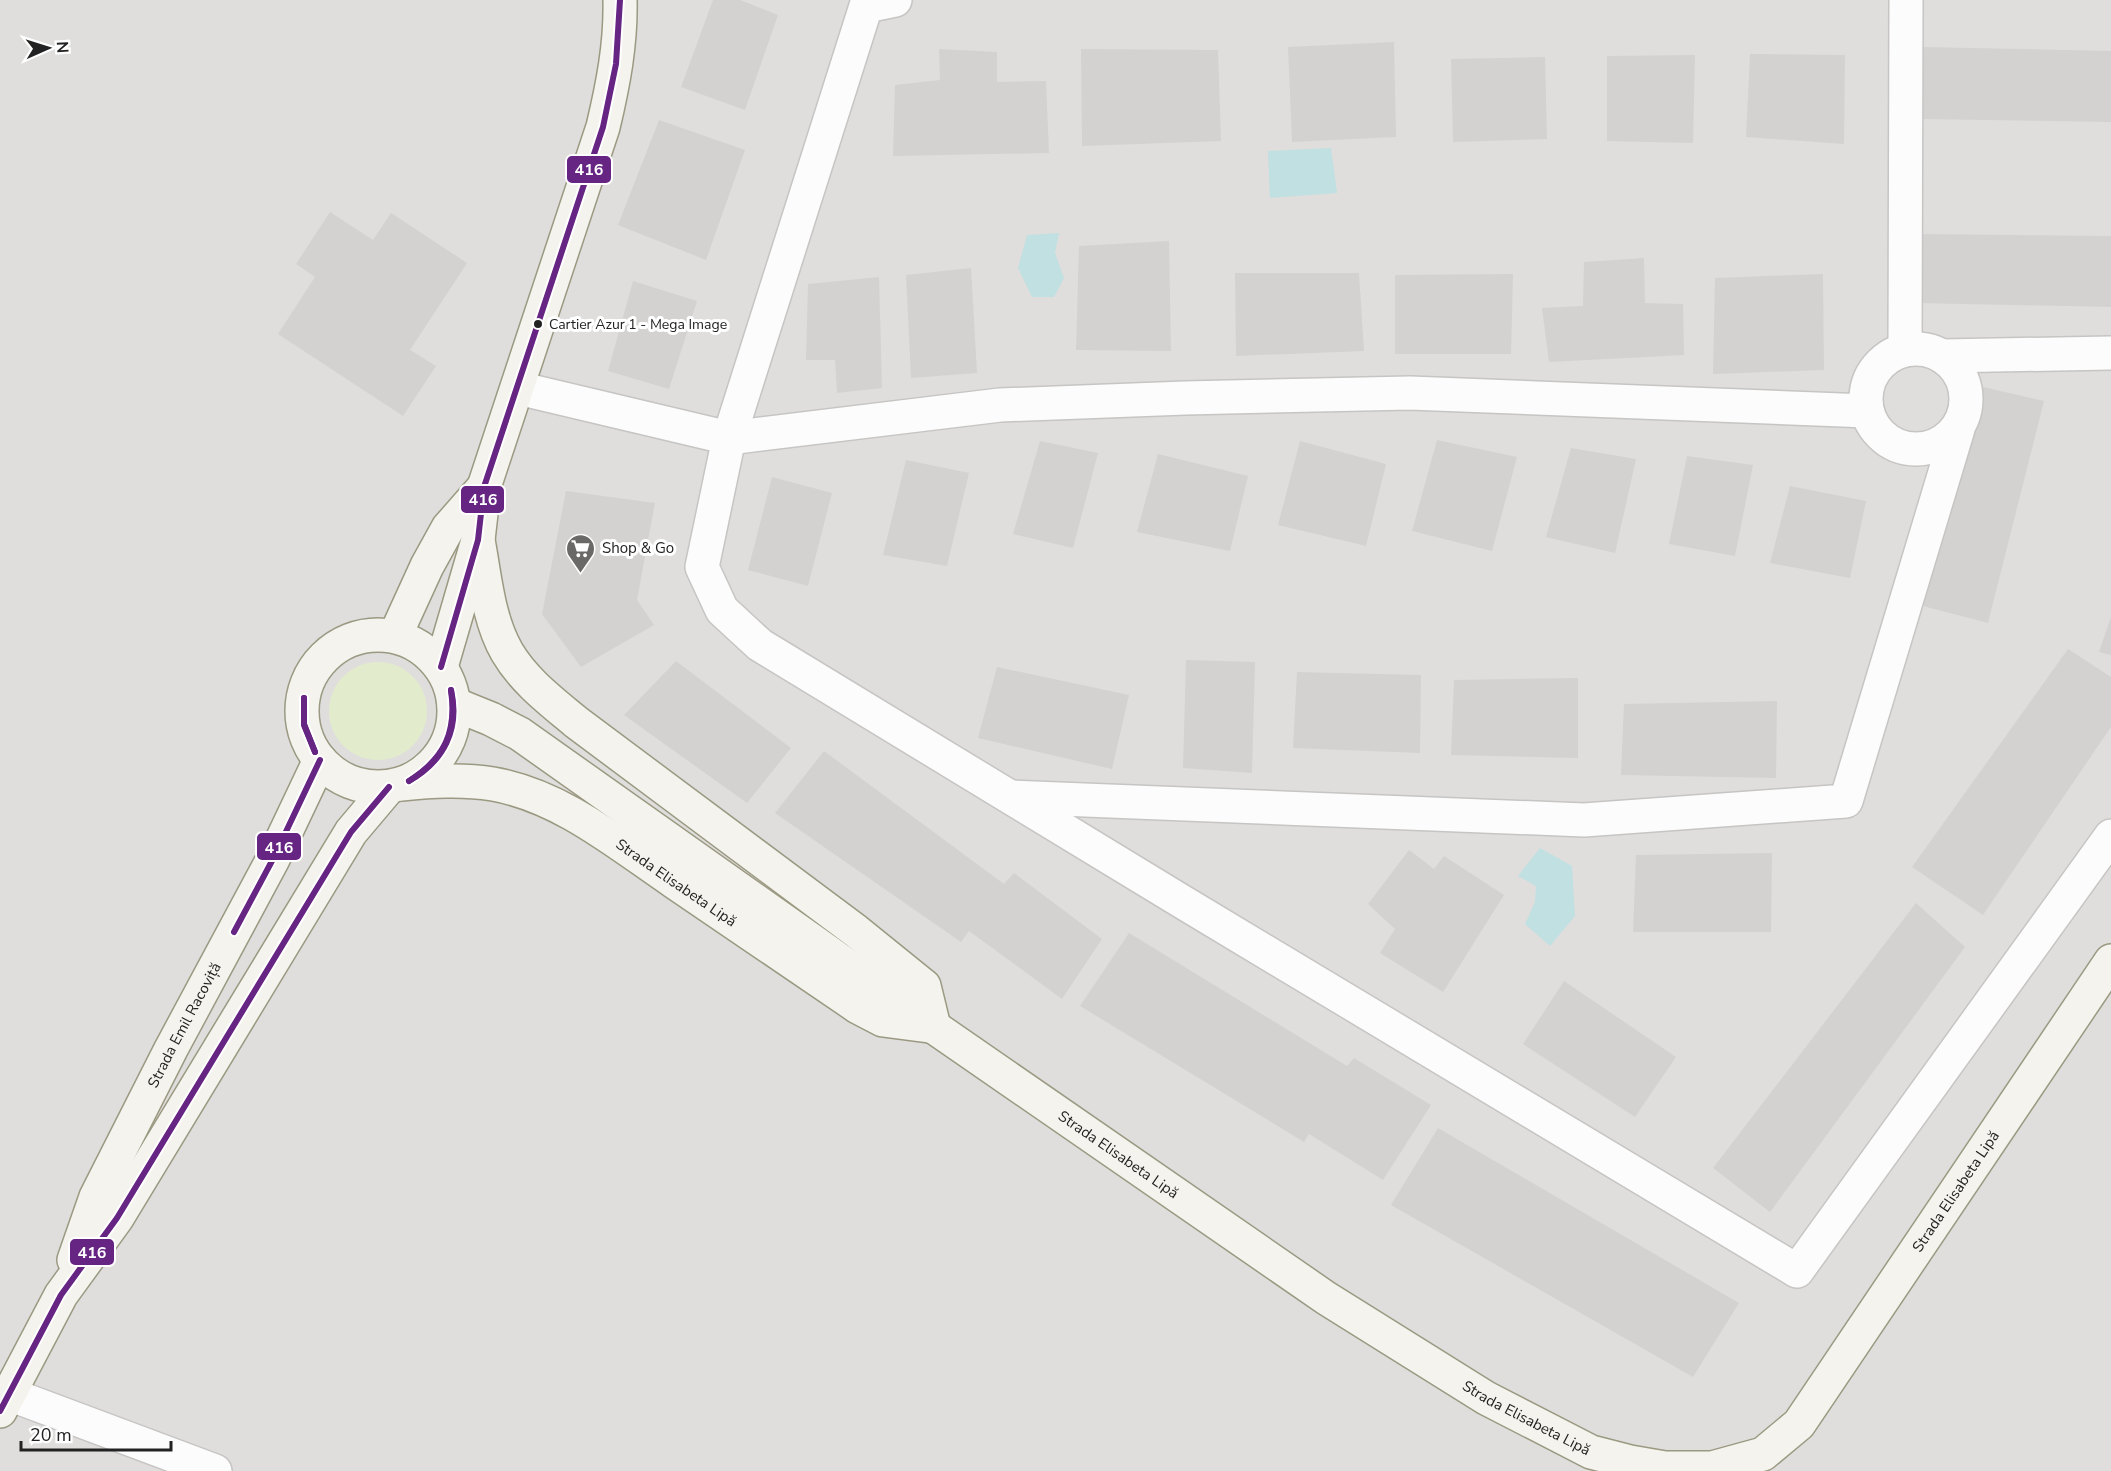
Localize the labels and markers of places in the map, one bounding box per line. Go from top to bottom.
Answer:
place label: Cartier Azur 1 - Mega Image [549,315,727,334]
marker: Cartier Azur 1 - Mega Image [532,318,544,330]
supermarket icon: Shop & Go [565,532,597,574]
place label: Shop & Go [602,538,674,558]

